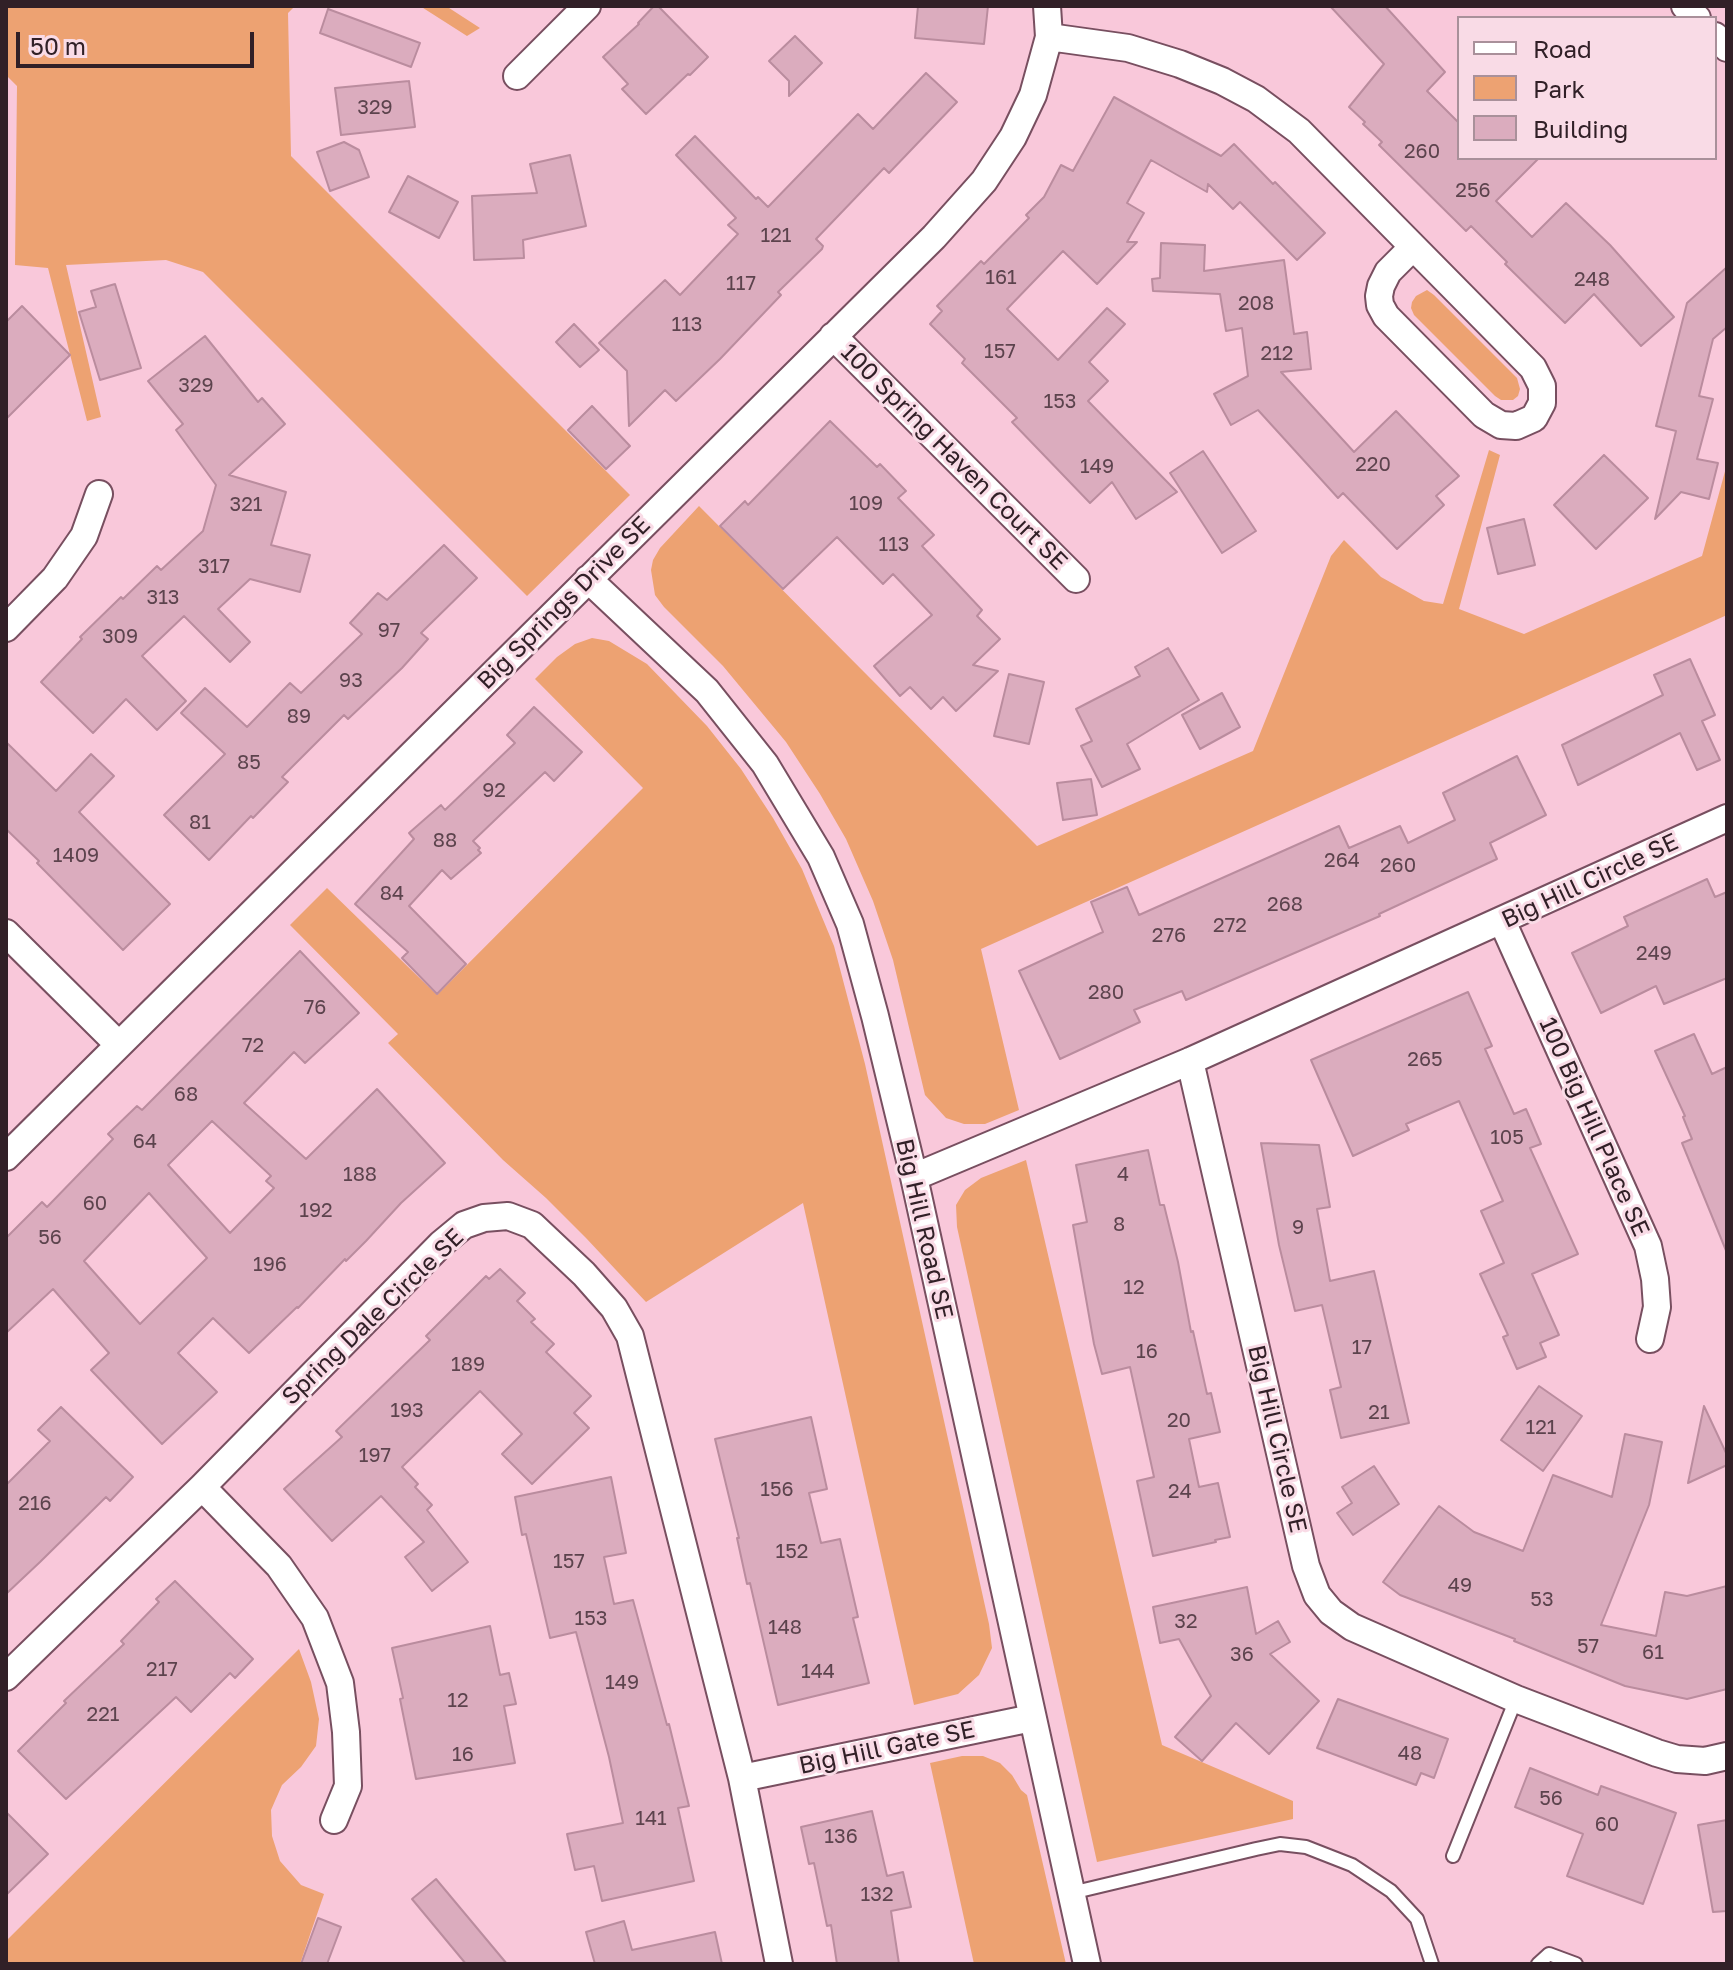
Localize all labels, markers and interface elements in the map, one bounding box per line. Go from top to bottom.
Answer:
scale bar [20,16,258,66]
legend [1457,16,1717,160]
text: 50 m [30,31,86,60]
text: Road [1533,34,1592,63]
text: Park [1533,74,1585,103]
house number: 329 [357,96,393,120]
text: Building [1533,114,1628,143]
house number: 260 [1404,140,1440,164]
house number: 256 [1455,179,1491,203]
house number: 121 [761,224,791,248]
house number: 161 [985,266,1017,290]
house number: 248 [1574,268,1610,292]
house number: 117 [726,272,756,296]
house number: 208 [1238,292,1274,316]
house number: 113 [671,313,703,337]
street label: 100 Spring Haven Court SE [835,338,1073,576]
house number: 157 [984,340,1016,364]
house number: 212 [1261,342,1293,366]
house number: 329 [178,374,214,398]
house number: 153 [1044,390,1076,414]
house number: 220 [1355,453,1391,477]
house number: 149 [1080,455,1114,479]
house number: 109 [849,492,883,516]
house number: 321 [230,493,262,517]
street label: Big Springs Drive SE [471,510,657,696]
house number: 113 [878,533,910,557]
house number: 317 [198,555,230,579]
house number: 313 [146,586,180,610]
house number: 97 [378,619,400,643]
house number: 309 [102,625,138,649]
house number: 93 [339,669,363,693]
house number: 89 [287,705,311,729]
house number: 85 [237,751,261,775]
house number: 92 [482,779,506,803]
house number: 81 [189,811,211,835]
street label: Big Hill Circle SE [1497,827,1683,935]
house number: 88 [433,829,457,853]
house number: 1409 [53,844,99,868]
house number: 264 [1324,849,1360,873]
house number: 260 [1380,854,1416,878]
house number: 84 [380,882,404,906]
house number: 268 [1267,893,1303,917]
house number: 272 [1213,914,1247,938]
house number: 276 [1152,924,1186,948]
house number: 249 [1636,942,1672,966]
house number: 280 [1088,981,1124,1005]
house number: 76 [304,996,326,1020]
street label: 100 Big Hill Place SE [1533,1013,1655,1241]
house number: 72 [242,1034,264,1058]
house number: 265 [1407,1048,1443,1072]
house number: 68 [174,1083,198,1107]
house number: 105 [1490,1126,1524,1150]
house number: 64 [133,1130,157,1154]
street label: Big Hill Road SE [889,1136,959,1322]
house number: 188 [343,1163,377,1187]
house number: 4 [1117,1163,1129,1187]
house number: 60 [83,1192,107,1216]
house number: 192 [299,1199,333,1223]
house number: 8 [1113,1213,1125,1237]
house number: 9 [1292,1216,1304,1240]
street label: Spring Dale Circle SE [276,1223,470,1411]
house number: 56 [38,1226,62,1250]
house number: 196 [253,1253,287,1277]
house number: 12 [1123,1276,1145,1300]
house number: 17 [1352,1336,1372,1360]
house number: 16 [1136,1340,1158,1364]
street label: Big Hill Circle SE [1241,1342,1313,1536]
house number: 189 [451,1353,485,1377]
house number: 193 [390,1399,424,1423]
house number: 21 [1368,1401,1390,1425]
house number: 20 [1167,1409,1191,1433]
house number: 121 [1526,1416,1556,1440]
house number: 197 [359,1444,391,1468]
house number: 156 [760,1478,794,1502]
house number: 24 [1168,1480,1192,1504]
house number: 216 [18,1492,52,1516]
house number: 152 [776,1540,808,1564]
house number: 157 [553,1550,585,1574]
house number: 49 [1448,1574,1472,1598]
house number: 53 [1530,1588,1554,1612]
house number: 153 [575,1607,607,1631]
house number: 32 [1174,1610,1198,1634]
house number: 148 [768,1616,802,1640]
house number: 57 [1577,1635,1599,1659]
house number: 61 [1642,1641,1664,1665]
house number: 36 [1230,1643,1254,1667]
house number: 217 [146,1658,178,1682]
house number: 144 [801,1660,835,1684]
house number: 149 [605,1671,639,1695]
house number: 12 [447,1689,469,1713]
house number: 221 [87,1703,119,1727]
street label: Big Hill Gate SE [796,1715,978,1781]
house number: 48 [1398,1742,1422,1766]
house number: 16 [452,1743,474,1767]
house number: 56 [1539,1787,1563,1811]
house number: 141 [635,1807,667,1831]
house number: 60 [1595,1813,1619,1837]
house number: 136 [824,1825,858,1849]
house number: 132 [861,1883,893,1907]

